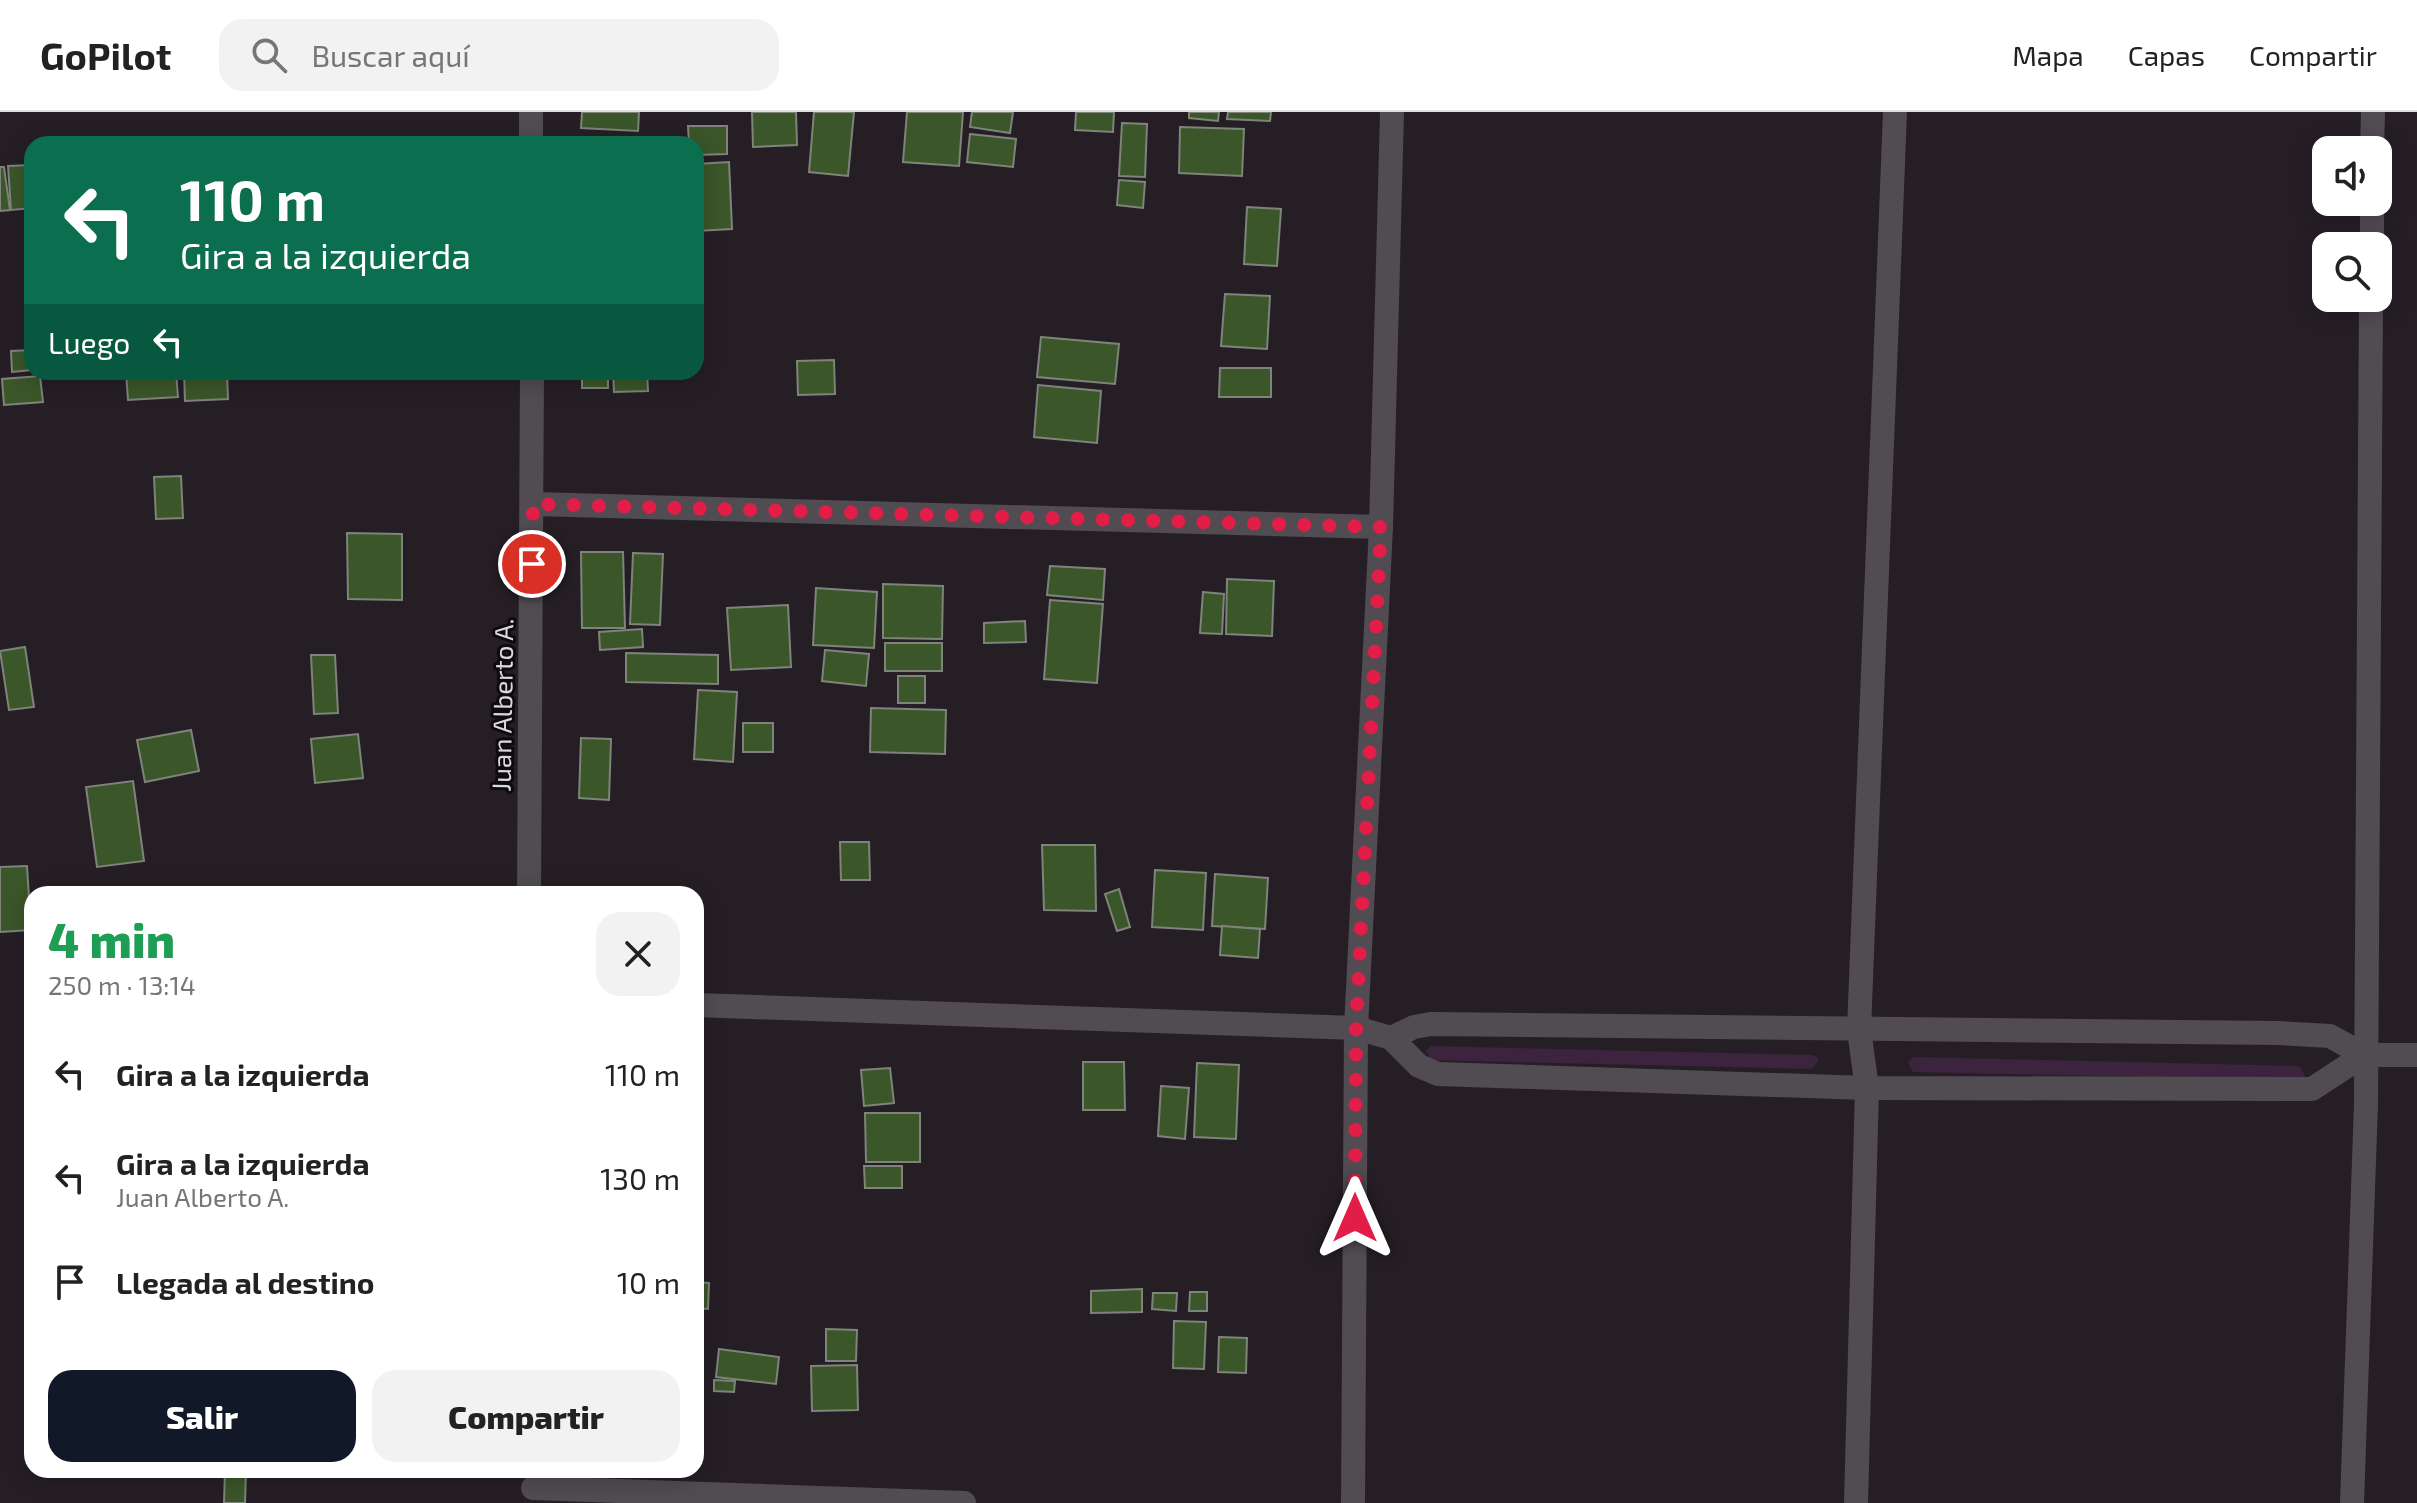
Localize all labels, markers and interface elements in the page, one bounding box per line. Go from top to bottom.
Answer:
search box [219,19,779,91]
text: GoPilot [40,32,171,78]
icon: search [247,33,291,77]
text: Buscar aquí [311,37,470,73]
text: Mapa [2012,38,2084,72]
text: Capas [2128,38,2205,72]
text: Compartir [2249,38,2377,72]
map controls [2312,136,2392,312]
button: sound [2312,136,2392,216]
text: 110 m [180,165,325,232]
icon: left [48,168,152,272]
button: search [2312,232,2392,312]
text: Gira a la izquierda [180,233,471,276]
icon: left [146,320,190,364]
text: Luego [48,324,130,360]
pin [498,530,566,598]
icon: arrive [510,542,554,586]
street label: Juan Alberto A. [484,618,519,792]
text: 4 min [48,910,175,968]
button: close [596,912,680,996]
text: 250 m · 13:14 [48,969,196,1000]
icon: left [48,1052,92,1096]
text: Gira a la izquierda [116,1056,370,1092]
text: 110 m [605,1056,680,1092]
text: Gira a la izquierda [116,1145,370,1181]
icon: left [48,1156,92,1200]
text: 130 m [600,1160,680,1196]
position arrow [1313,1176,1397,1260]
text: Juan Alberto A. [116,1181,289,1212]
icon: arrive [48,1260,92,1304]
text: Llegada al destino [116,1264,375,1300]
text: 10 m [617,1264,680,1300]
button: Salir [48,1370,356,1462]
button: Compartir [372,1370,680,1462]

